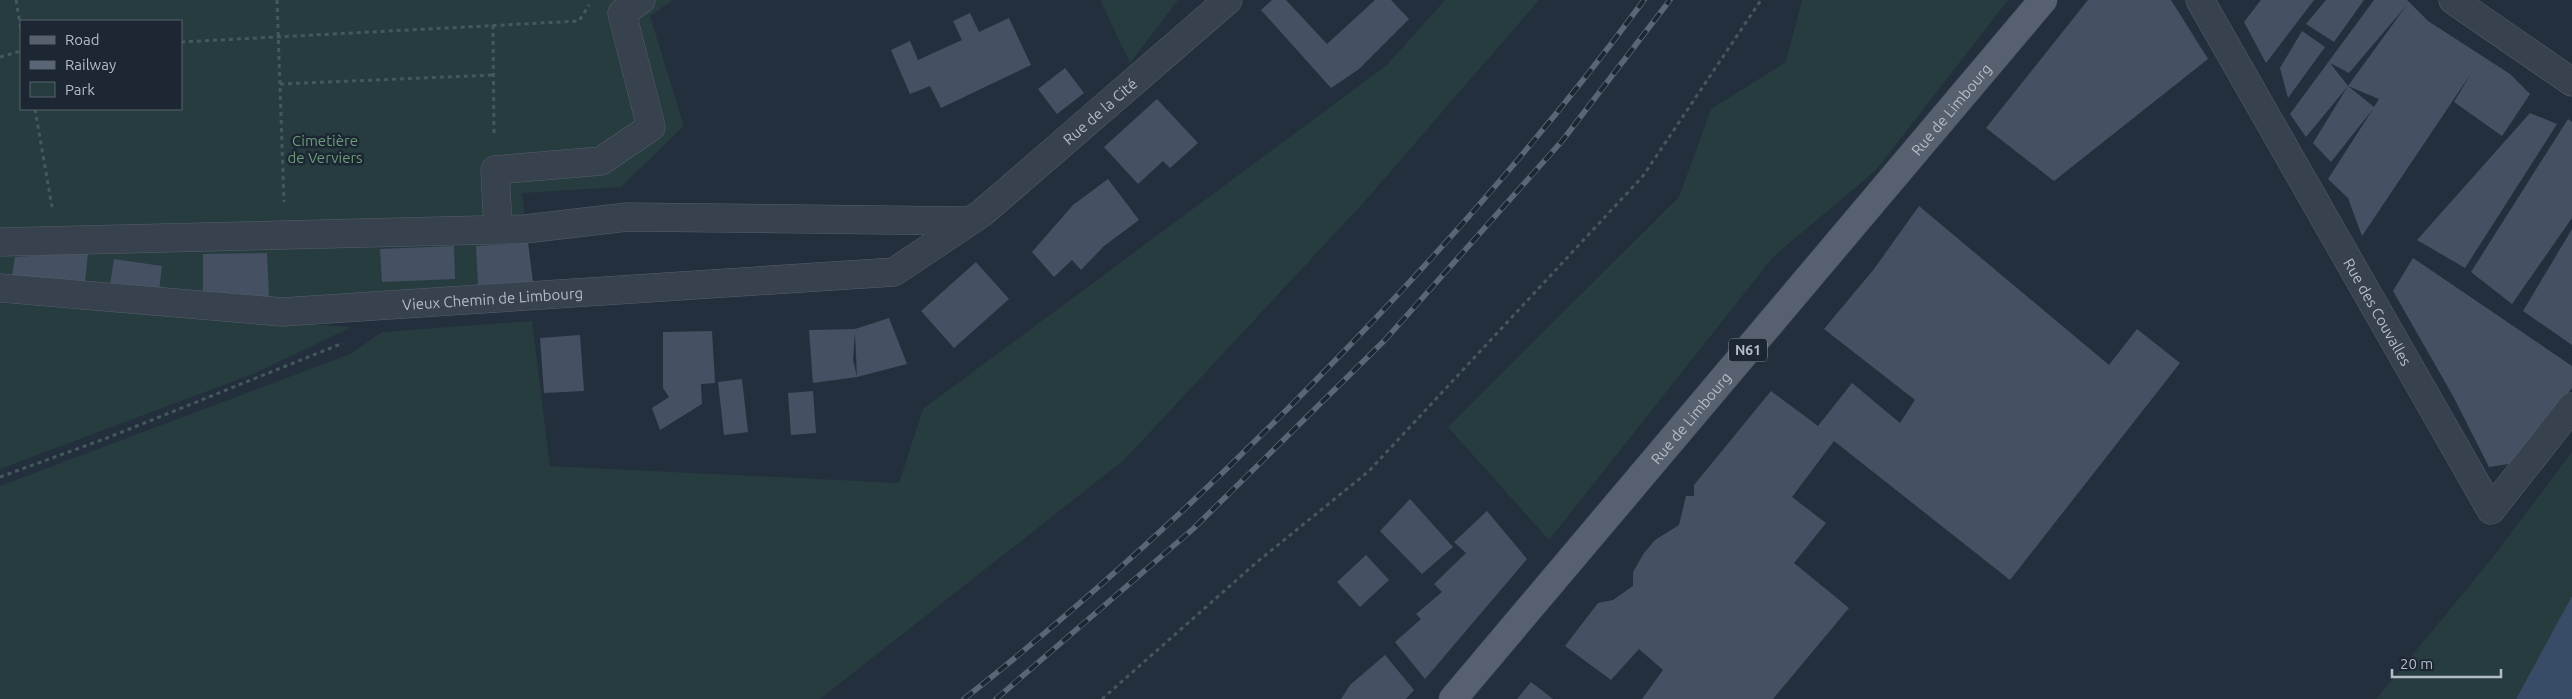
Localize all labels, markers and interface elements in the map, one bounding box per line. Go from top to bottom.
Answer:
legend [20,20,182,110]
text: Road [65,31,100,48]
text: Railway [65,56,116,73]
street label: Rue de Limbourg [1907,60,1994,158]
street label: Rue de la Cité [1059,74,1140,148]
text: Park [65,81,95,98]
park label: Cimetière de Verviers [287,132,363,166]
street label: Rue des Couvalles [2341,255,2415,369]
street label: Vieux Chemin de Limbourg [401,284,584,313]
road number: N61 [1729,338,1767,362]
street label: Rue de Limbourg [1647,368,1734,467]
scale bar [2392,646,2501,678]
text: 20 m [2400,655,2433,672]

